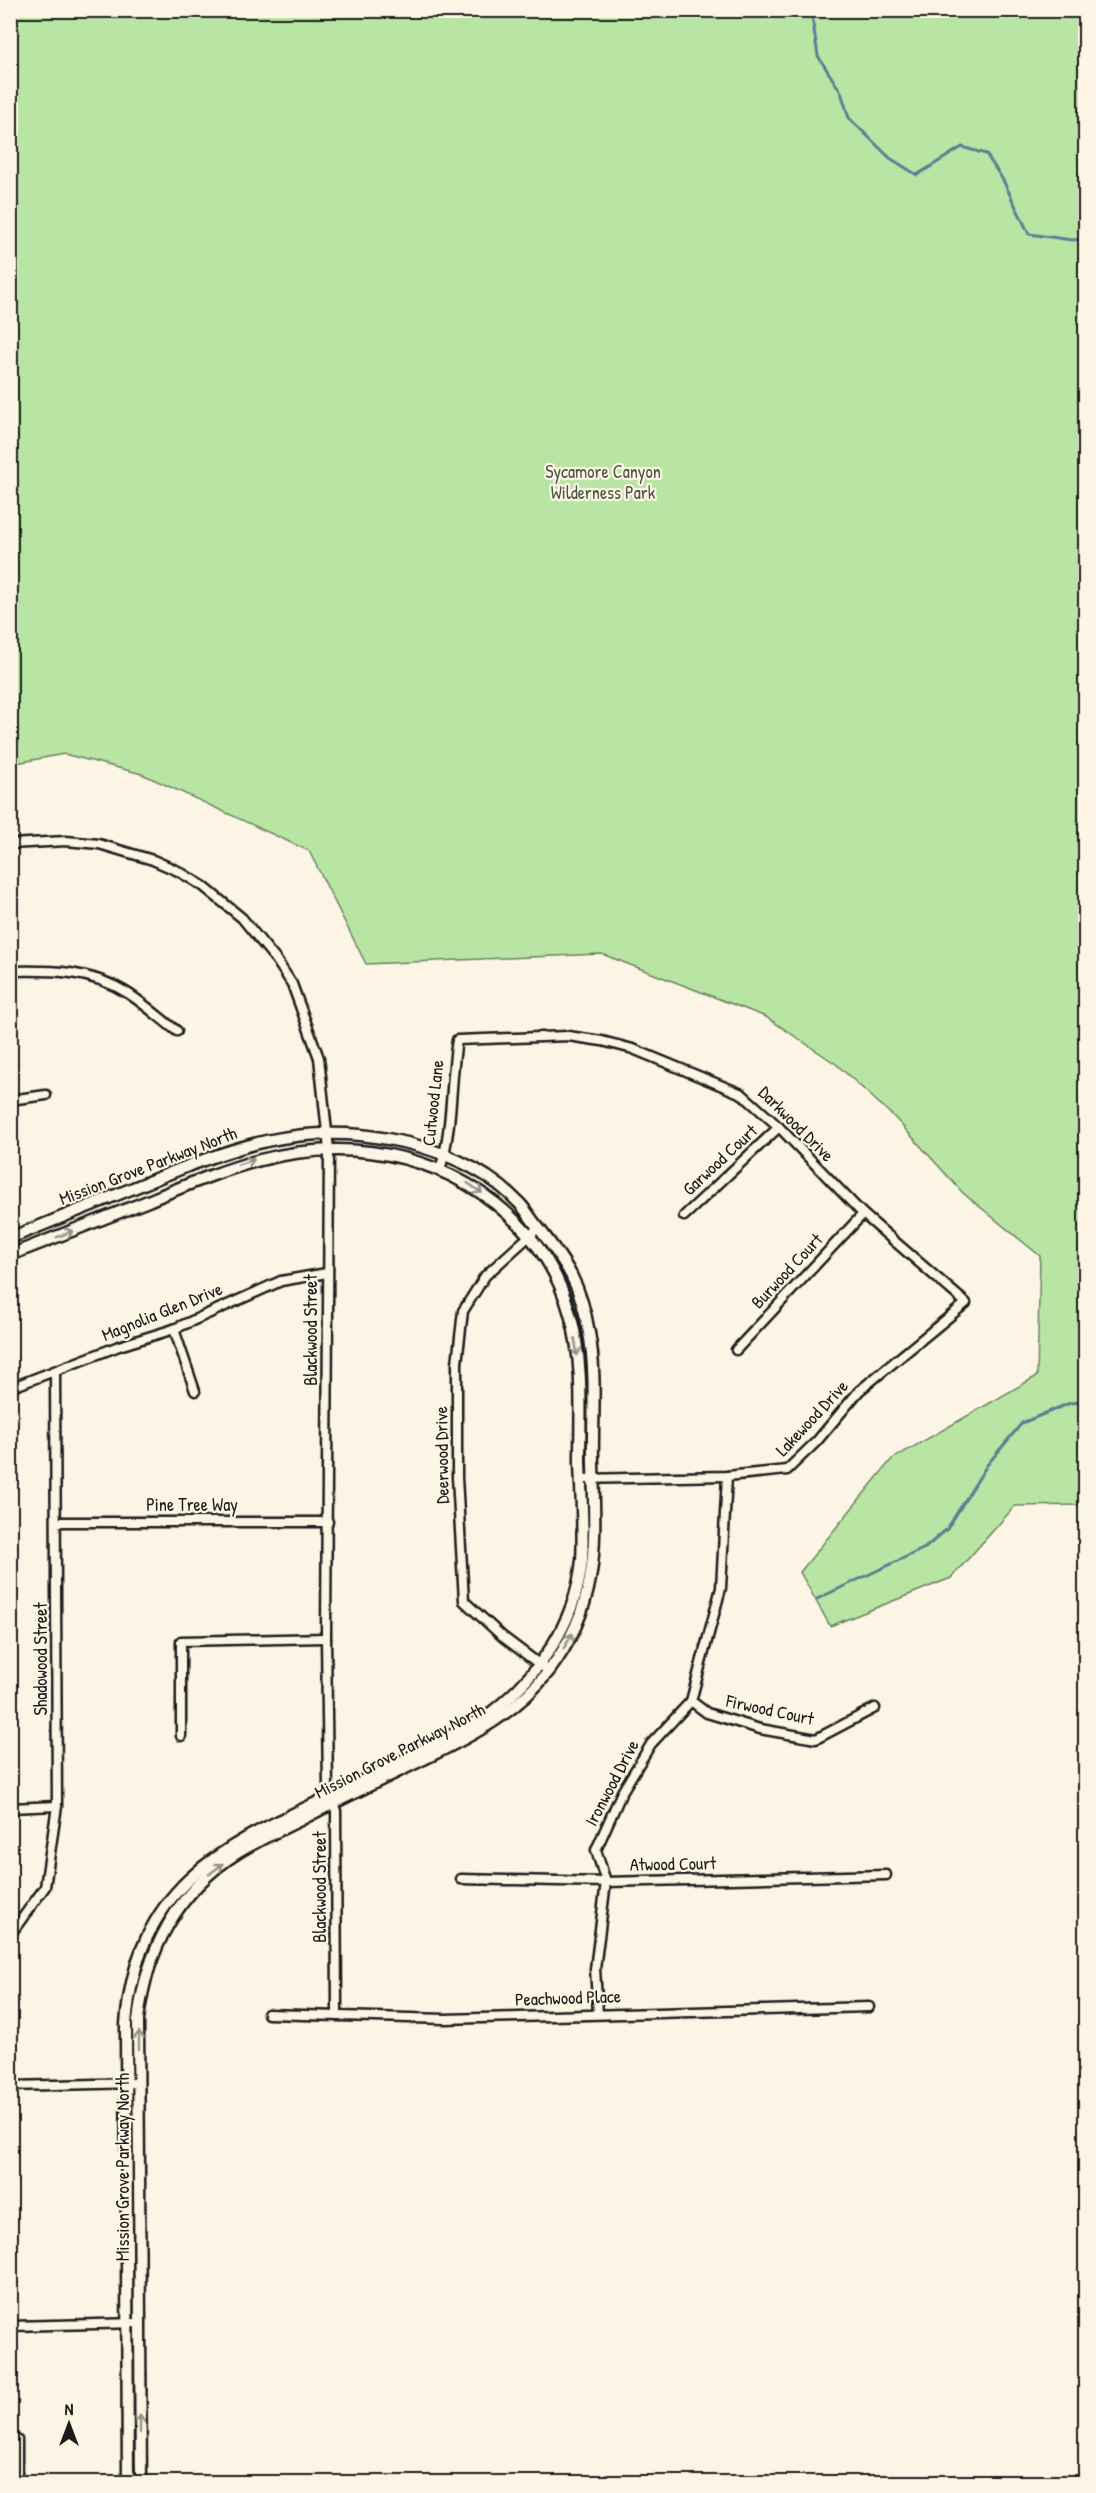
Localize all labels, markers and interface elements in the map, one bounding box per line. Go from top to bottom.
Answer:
park label: Sycamore Canyon Wilderness Park [545,459,661,505]
street label: Cutwood Lane [416,1059,449,1147]
street label: Darkwood Drive [753,1080,840,1167]
street label: Garwood Court [677,1118,763,1201]
street label: Mission Grove Parkway North [55,1120,241,1211]
one-way arrow [236,1156,255,1167]
one-way arrow [466,1182,482,1194]
street label: Burwood Court [745,1227,829,1314]
one-way arrow [55,1228,74,1239]
street label: Blackwood Street [298,1274,323,1386]
street label: Magnolia Glen Drive [98,1276,226,1347]
one-way arrow [571,1336,582,1356]
street label: Lakewood Drive [770,1374,854,1461]
street label: Deerwood Drive [428,1406,455,1504]
street label: Pine Tree Way [146,1492,238,1517]
street label: Shadowood Street [28,1602,53,1716]
one-way arrow [562,1633,574,1650]
street label: Firwood Court [723,1688,817,1731]
street label: Mission Grove Parkway North [310,1696,490,1804]
street label: Ironwood Drive [578,1735,645,1830]
street label: Blackwood Street [307,1831,332,1943]
street label: Atwood Court [630,1850,717,1877]
one-way arrow [207,1862,223,1875]
street label: Peachwood Place [515,1983,621,2012]
one-way arrow [133,2031,144,2051]
street label: Mission Grove Parkway North [110,2072,135,2261]
north arrow [39,2394,99,2454]
text: N [65,2398,74,2420]
one-way arrow [134,2415,146,2435]

